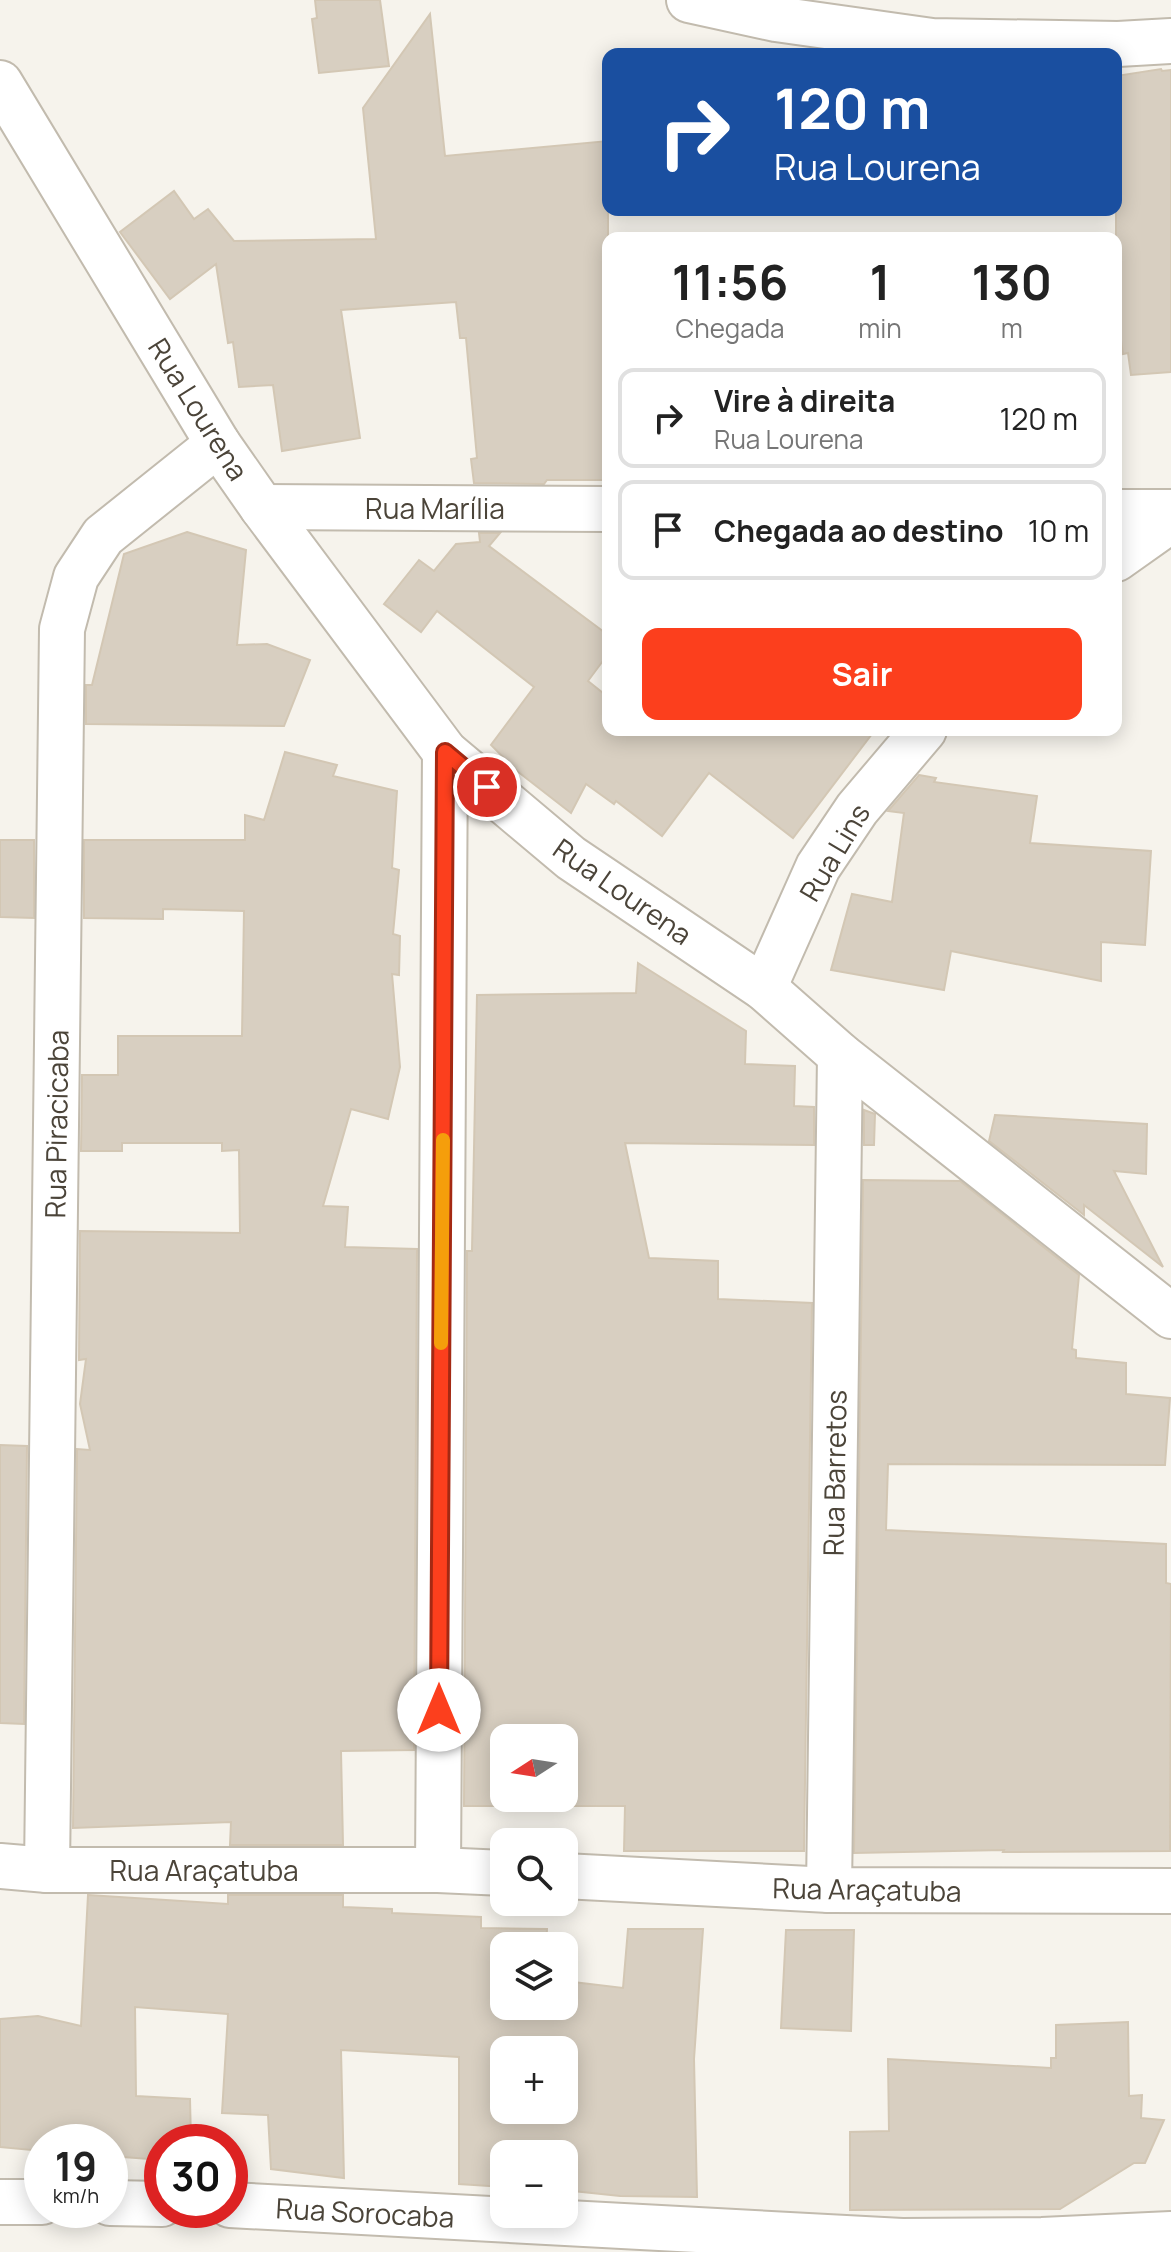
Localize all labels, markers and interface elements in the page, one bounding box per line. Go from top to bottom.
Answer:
text: 120 m [774,69,930,146]
icon: right [642,80,746,184]
text: Rua Lourena [774,142,981,191]
text: 11:56 [672,249,788,314]
text: 1 [869,249,890,314]
text: 130 [972,249,1052,314]
text: Chegada [676,310,785,346]
text: min [858,310,902,346]
text: m [1001,310,1023,346]
street label: Rua Lourena [140,331,258,487]
text: Vire à direita [714,380,895,421]
icon: right [646,396,690,440]
text: 120 m [999,398,1078,439]
text: Rua Lourena [714,421,863,457]
street label: Rua Marília [365,489,505,527]
icon: arrive [646,508,690,552]
text: Chegada ao destino [714,510,1004,551]
text: 10 m [1028,510,1089,551]
button: Sair [642,628,1082,720]
pin [453,753,521,821]
icon: arrive [465,765,509,809]
street label: Rua Lins [790,796,878,908]
street label: Rua Lourena [546,829,700,953]
street label: Rua Piracicaba [35,1029,77,1219]
street label: Rua Barretos [814,1390,854,1556]
position arrow [397,1668,481,1752]
north arrow [490,1724,578,1812]
map controls [490,1724,578,2228]
button: search [490,1828,578,1916]
street label: Rua Araçatuba [109,1851,299,1889]
street label: Rua Araçatuba [772,1868,962,1910]
button: layers [490,1932,578,2020]
button: + [490,2036,578,2124]
speed limit sign: 30 [144,2124,248,2228]
text: 19 [55,2138,97,2193]
button: − [490,2140,578,2228]
text: km/h [53,2182,99,2209]
street label: Rua Sorocaba [275,2188,455,2236]

